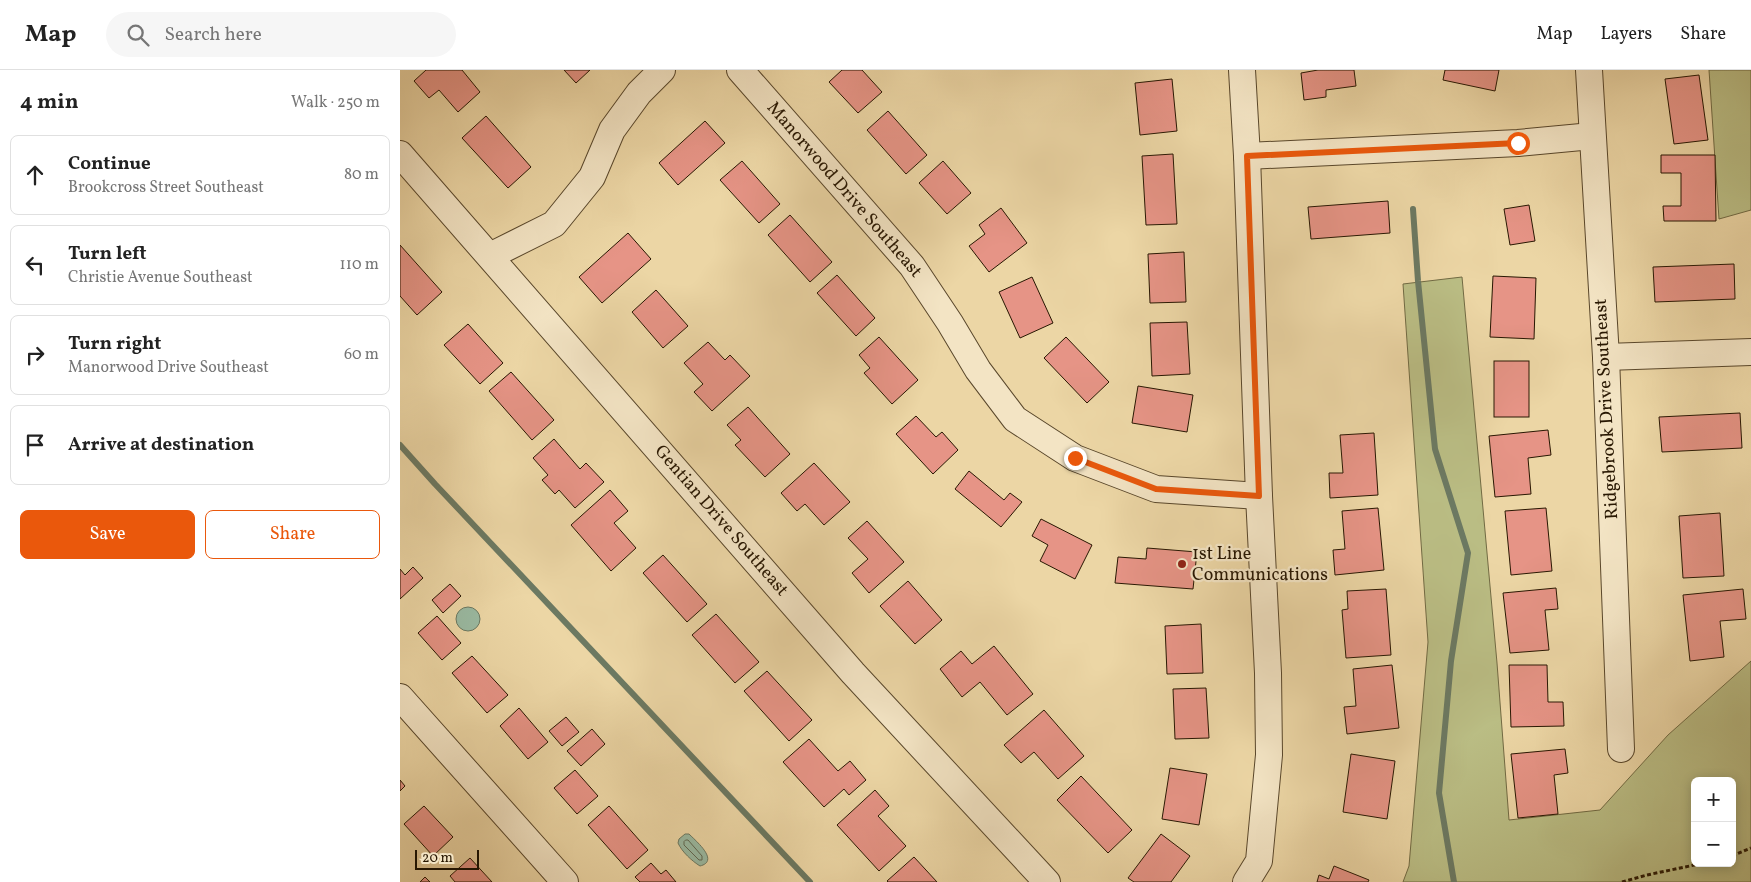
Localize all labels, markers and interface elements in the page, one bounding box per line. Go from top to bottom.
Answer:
search box [106,12,456,57]
text: Map [25,18,76,52]
icon: search [124,21,152,49]
text: Search here [164,22,262,48]
text: Map [1536,22,1572,47]
text: Layers [1600,22,1652,47]
text: Share [1680,22,1726,47]
text: 4 min [20,88,79,117]
text: Walk · 250 m [291,92,380,114]
street label: Manorwood Drive Southeast [760,97,928,283]
route start [1507,132,1530,155]
text: Continue [68,151,151,177]
icon: ahead [21,161,49,189]
text: 80 m [344,164,379,186]
text: Brookcross Street Southeast [68,177,264,199]
text: Turn left [68,241,147,267]
icon: left [21,251,49,279]
text: 110 m [340,254,379,276]
text: Christie Avenue Southeast [68,267,253,289]
street label: Ridgebrook Drive Southeast [1589,298,1625,520]
text: Turn right [68,331,161,357]
icon: right [21,341,49,369]
text: 60 m [344,344,379,366]
text: Manorwood Drive Southeast [68,357,269,379]
icon: arrive [21,431,49,459]
text: Arrive at destination [68,432,254,458]
street label: Gentian Drive Southeast [648,440,794,602]
route end [1064,447,1087,470]
button: Save [20,510,195,559]
button: Share [205,510,380,559]
place label: 1st Line Communications [1192,542,1328,588]
marker: 1st Line Communications [1176,558,1188,570]
map controls [1691,777,1736,867]
button: + [1691,777,1736,822]
button: − [1691,822,1736,867]
scale bar [415,847,479,870]
text: 20 m [422,849,453,868]

